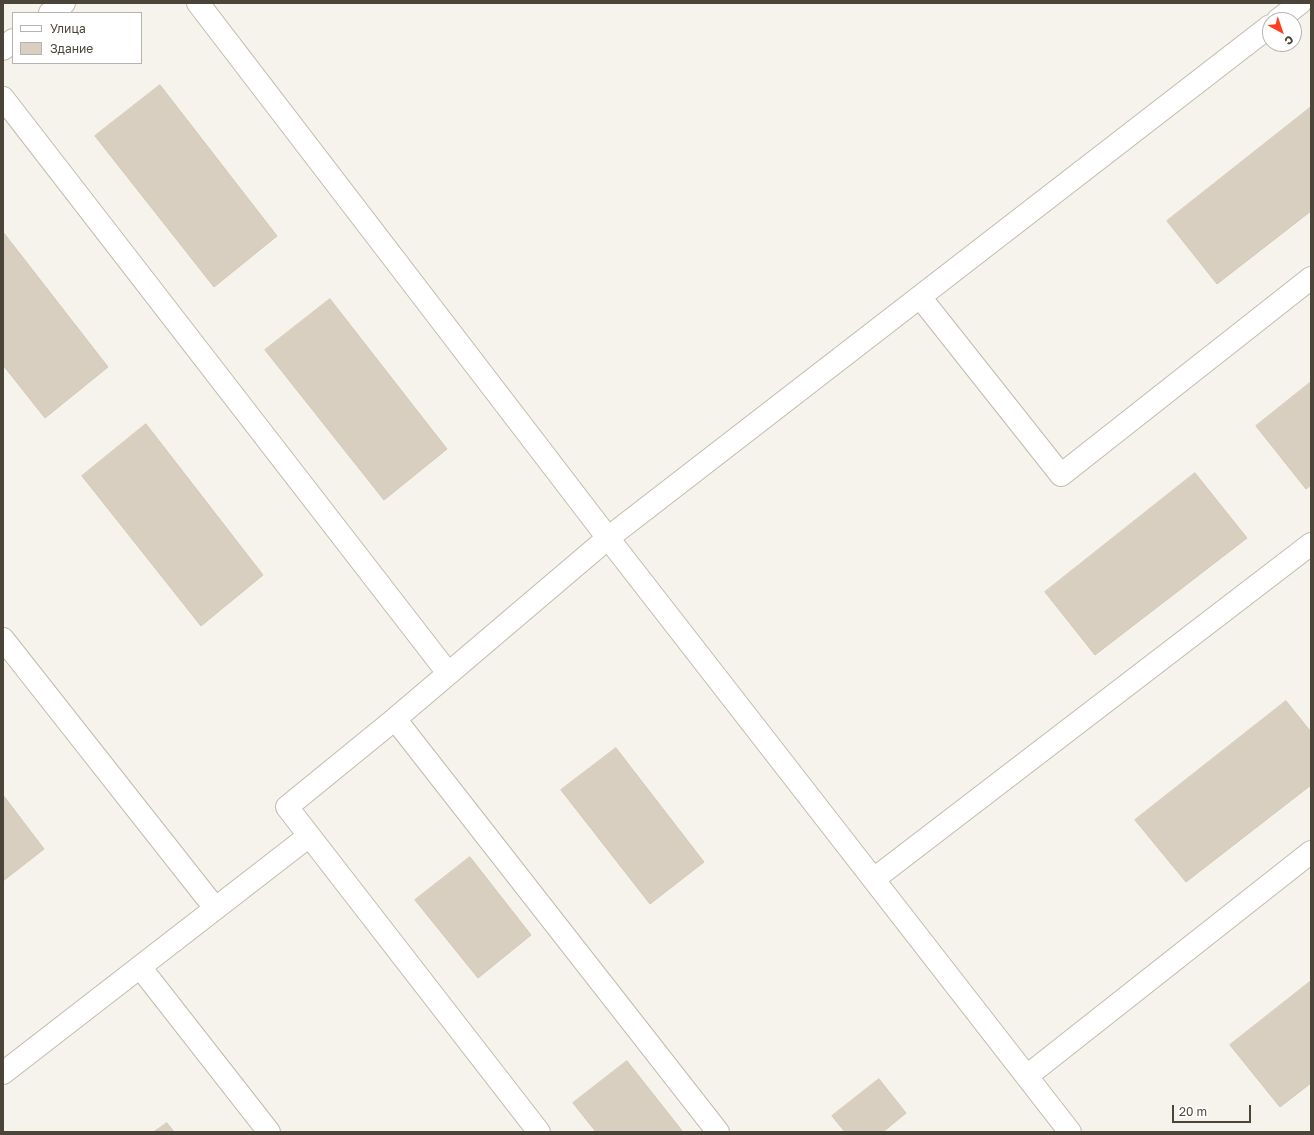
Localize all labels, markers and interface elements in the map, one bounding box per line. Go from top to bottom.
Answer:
legend [12,12,142,64]
north arrow [1262,12,1302,52]
text: Улица [50,21,86,36]
text: С [1282,33,1297,48]
text: Здание [50,41,93,56]
scale bar [1174,1097,1253,1123]
text: 20 m [1179,1104,1207,1119]

